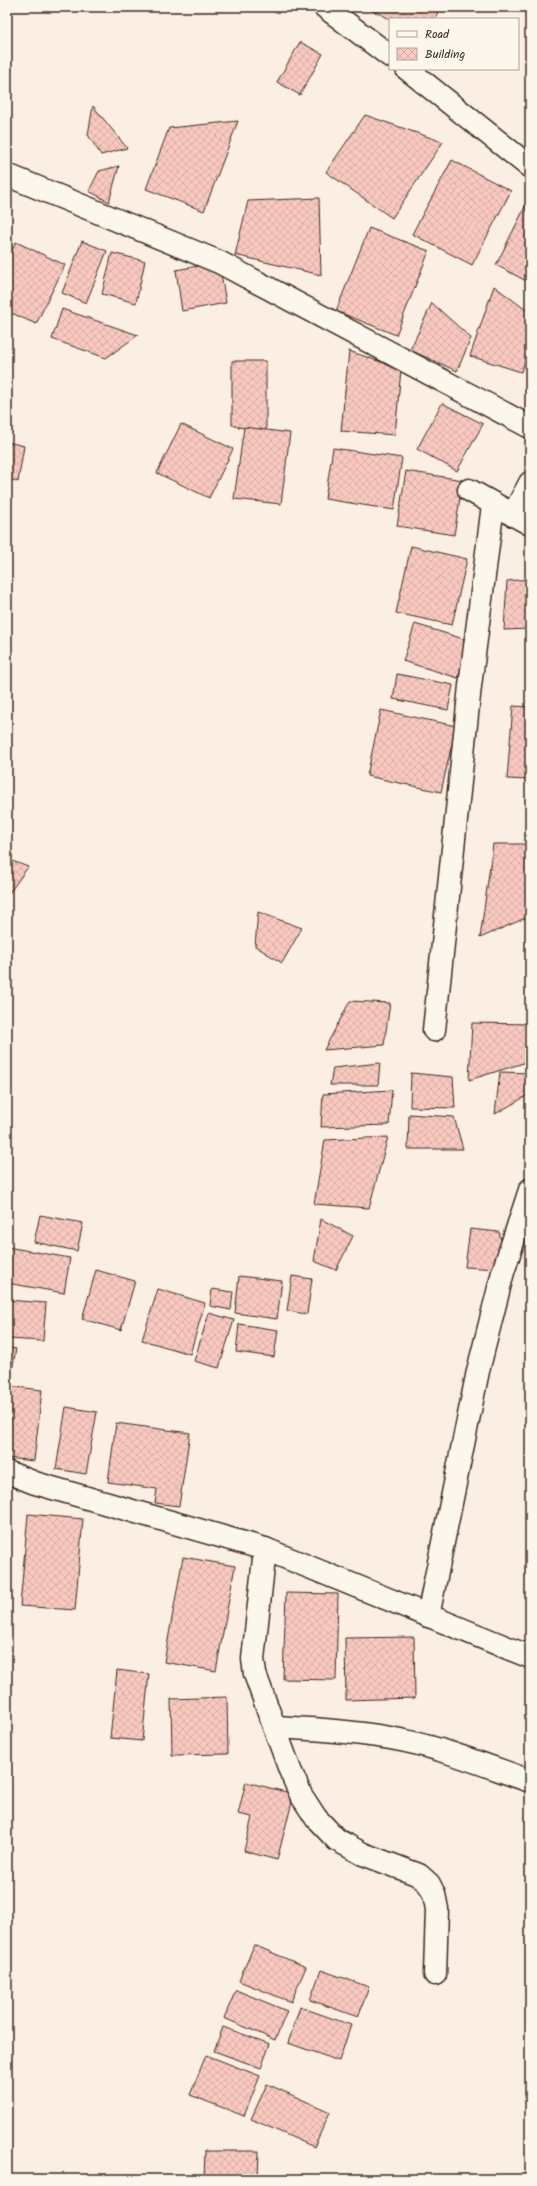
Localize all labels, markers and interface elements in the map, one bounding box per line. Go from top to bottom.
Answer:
legend [389,18,519,70]
text: Road [425,25,450,44]
text: Building [425,45,465,64]

